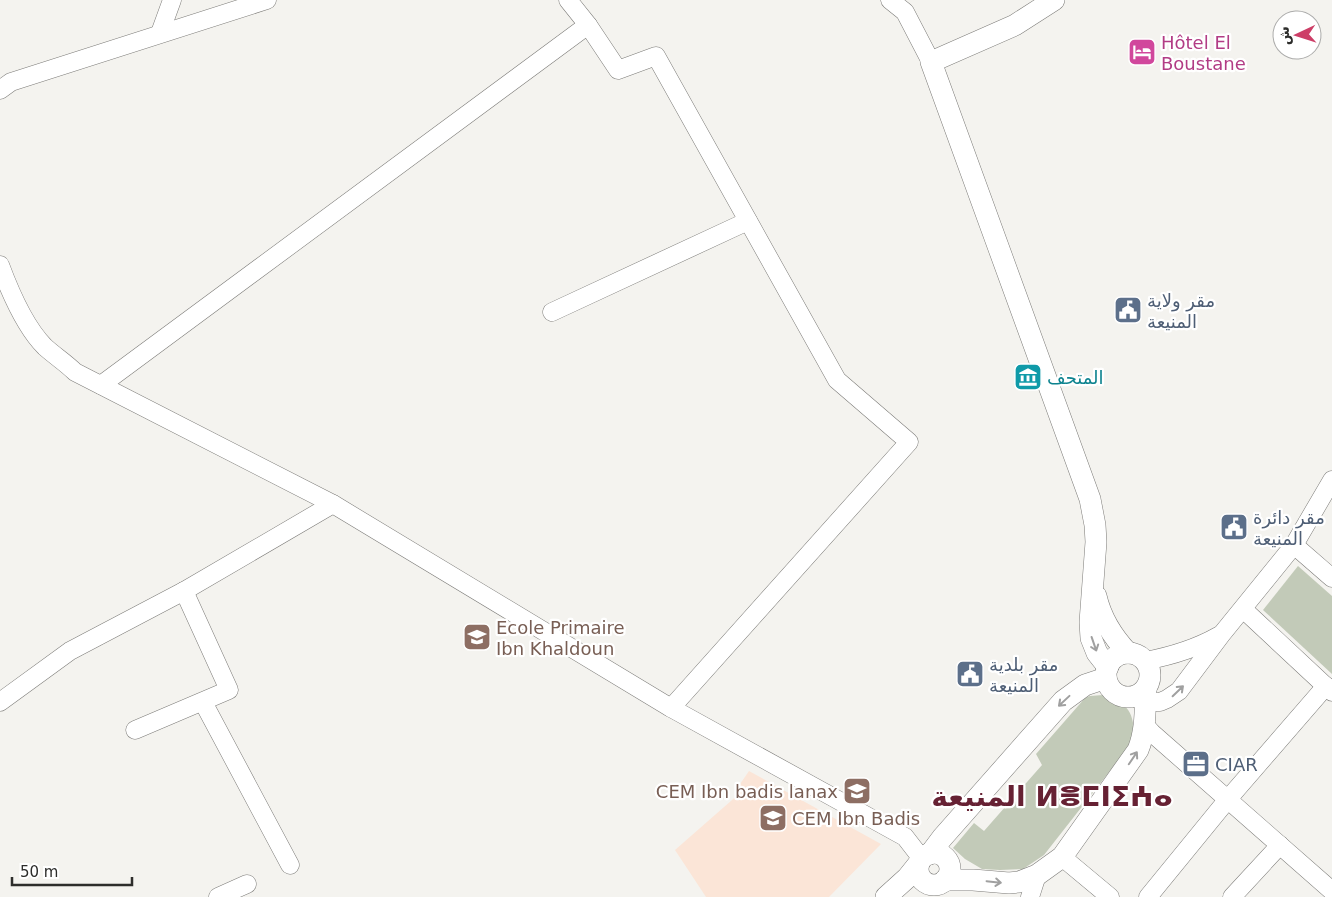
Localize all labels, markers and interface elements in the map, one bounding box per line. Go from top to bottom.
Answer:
north arrow [1272,10,1322,60]
text: ش [1275,26,1293,46]
place label: Hôtel El Boustane [1161,32,1246,74]
hotel icon: Hôtel El Boustane [1127,37,1157,67]
place label: مقر ولاية المنيعة [1147,290,1215,332]
public building icon: مقر ولاية المنيعة [1113,295,1143,325]
museum icon: المتحف [1013,362,1043,392]
place label: المتحف [1047,367,1104,388]
place label: مقر دائرة المنيعة [1253,507,1325,549]
public building icon: مقر دائرة المنيعة [1219,512,1249,542]
place label: Ecole Primaire Ibn Khaldoun [496,617,625,659]
school or university icon: Ecole Primaire Ibn Khaldoun [462,622,492,652]
one-way arrow [1089,636,1099,652]
place label: مقر بلدية المنيعة [989,654,1058,696]
public building icon: مقر بلدية المنيعة [955,659,985,689]
one-way arrow [1171,685,1184,697]
one-way arrow [1057,695,1070,707]
office icon: CIAR [1181,749,1211,779]
one-way arrow [1128,751,1138,765]
place label: CIAR [1215,754,1258,775]
school or university icon: CEM Ibn badis lanax [842,776,872,806]
district label: المنيعة ⵍⴻⵎⵏⵉⵄⴰ [931,780,1173,813]
place label: CEM Ibn badis lanax [656,781,838,802]
school or university icon: CEM Ibn Badis [758,803,788,833]
place label: CEM Ibn Badis [792,808,920,829]
scale bar [12,854,132,886]
text: 50 m [20,863,58,881]
one-way arrow [985,877,1001,887]

